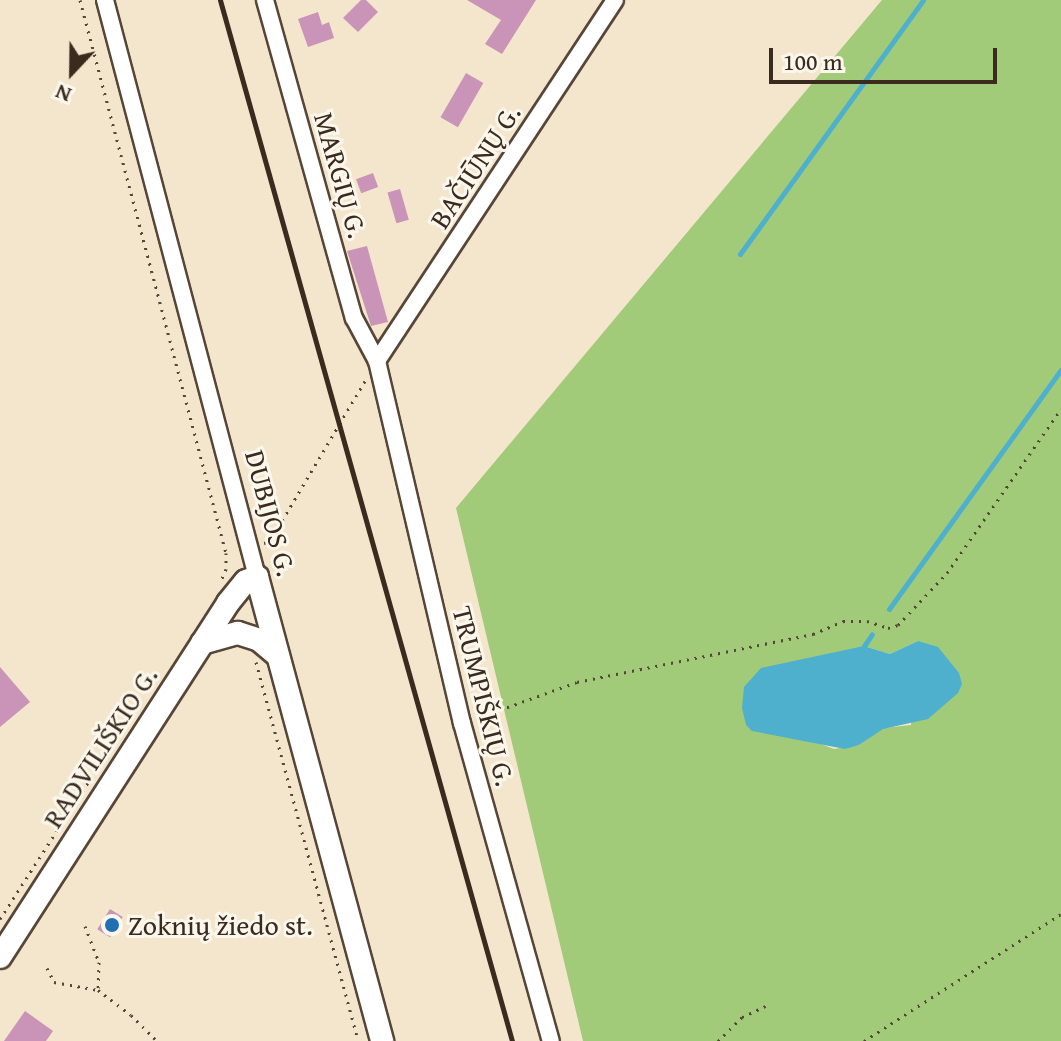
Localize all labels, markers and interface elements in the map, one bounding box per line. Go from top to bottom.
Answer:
north arrow [32,32,112,112]
scale bar [773,32,1001,82]
text: 100 m [783,44,843,79]
text: N [50,77,76,112]
street label: BAČIŪNŲ G. [422,98,528,234]
street label: MARGIŲ G. [307,108,375,242]
street label: DUBIJOS G. [238,446,304,580]
street label: TRUMPIŠKIŲ G. [445,603,523,789]
street label: RADVILIŠKIO G. [35,660,165,834]
place label: Zoknių žiedo st. [128,908,313,942]
marker: Zoknių žiedo st. [103,916,121,934]

